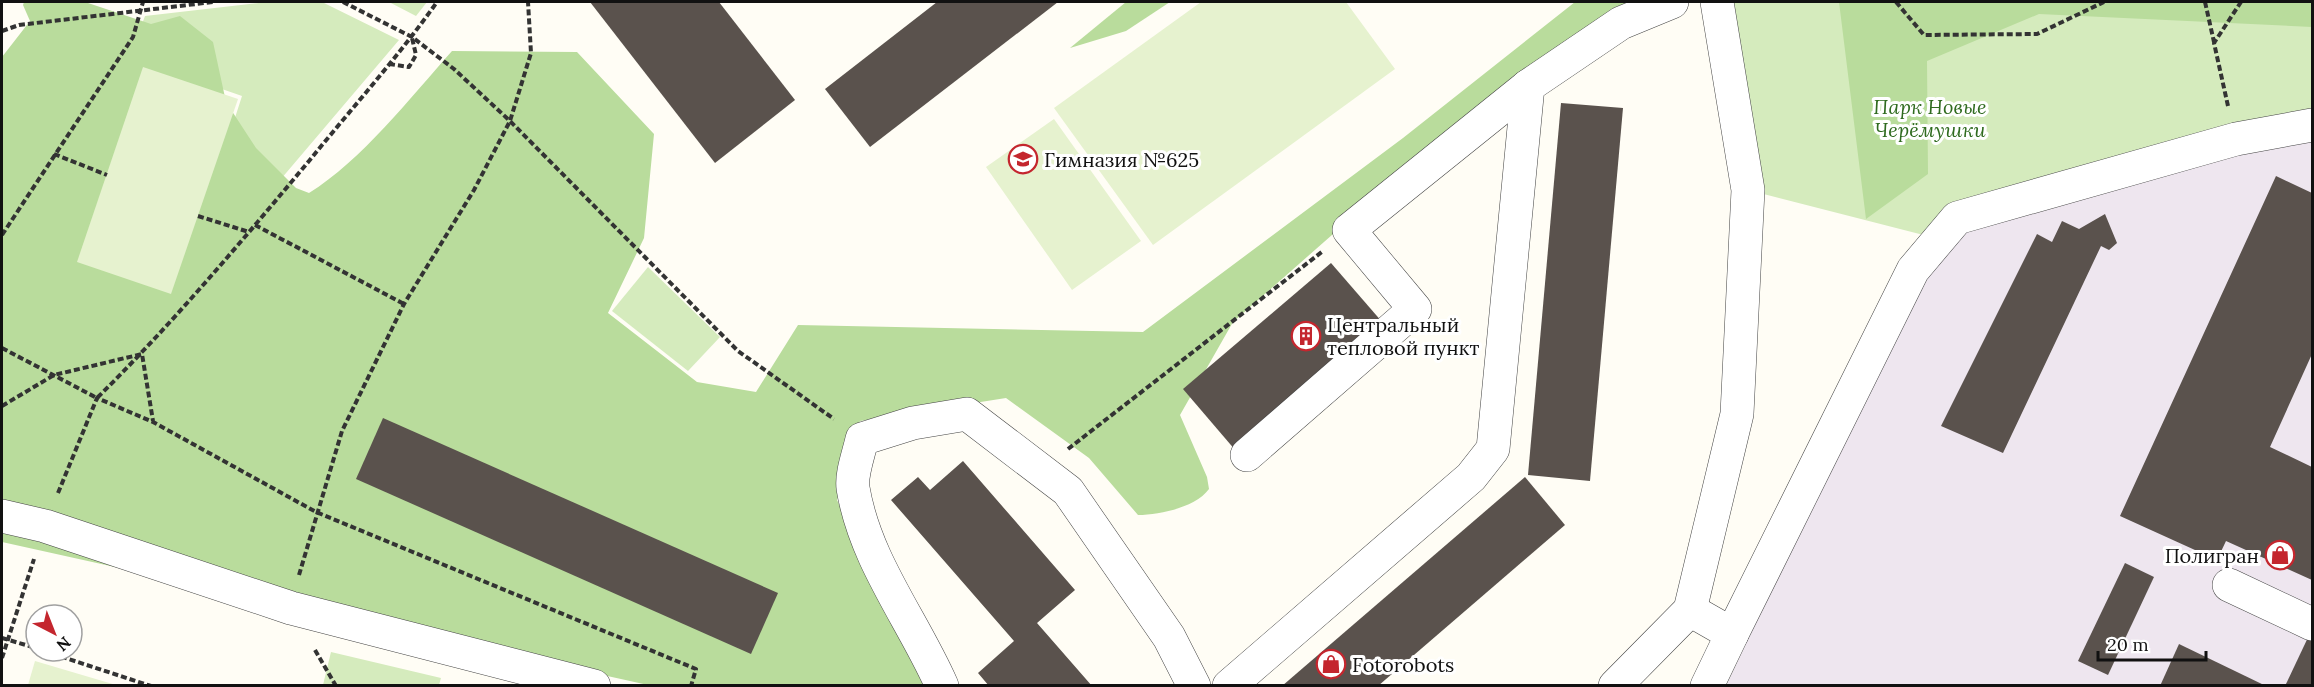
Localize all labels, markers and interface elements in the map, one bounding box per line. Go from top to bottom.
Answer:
park label: Парк Новые Черёмушки [1873,94,1987,142]
school or university icon: Гимназия №625 [1007,143,1039,175]
place label: Гимназия №625 [1044,147,1199,172]
place label: Центральный тепловой пункт [1327,312,1479,360]
building icon: Центральный тепловой пункт [1290,320,1322,352]
shop icon: Полигран [2264,539,2296,571]
place label: Полигран [2165,543,2259,568]
north arrow [24,603,84,663]
scale bar [2098,624,2206,662]
text: N [53,633,75,656]
text: 20 m [2107,633,2149,656]
shop icon: Fotorobots [1315,648,1347,680]
place label: Fotorobots [1352,652,1454,677]

